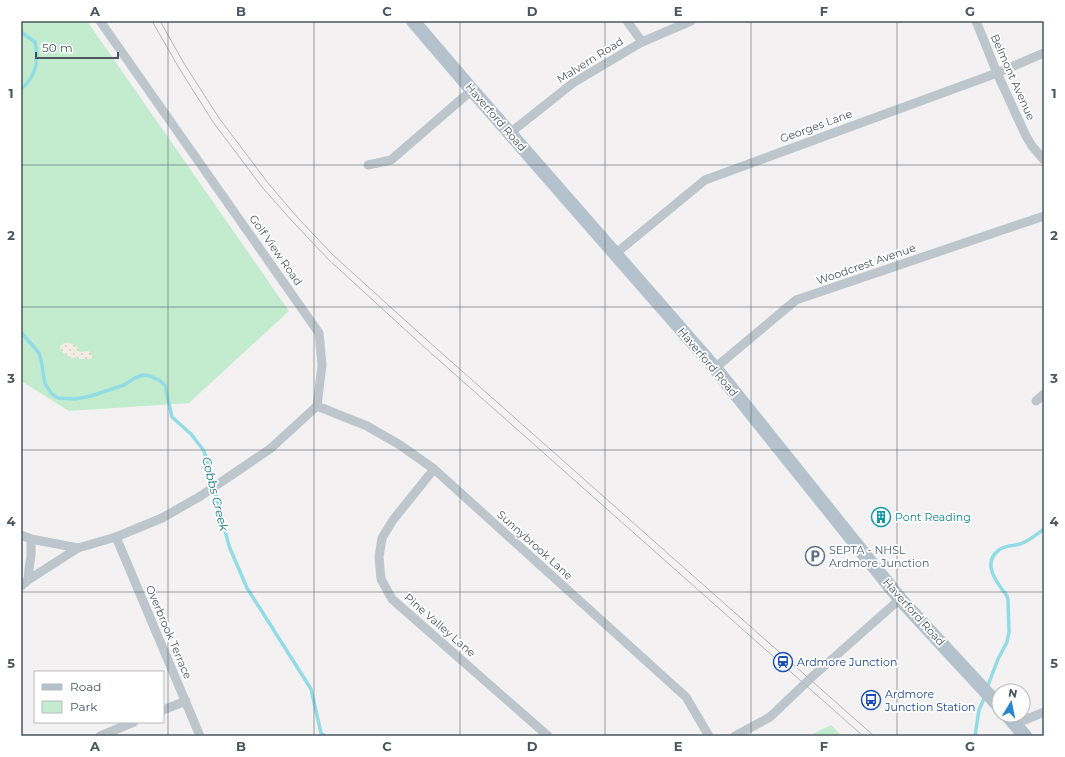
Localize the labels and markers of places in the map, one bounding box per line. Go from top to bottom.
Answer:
building icon: Pont Reading [870,506,892,528]
place label: Pont Reading [895,510,971,524]
place label: SEPTA - NHSL Ardmore Junction [829,543,929,570]
parking icon: SEPTA - NHSL Ardmore Junction [804,545,826,567]
station icon: Ardmore Junction [772,651,794,673]
place label: Ardmore Junction [797,655,897,669]
place label: Ardmore Junction Station [884,687,976,714]
bus stop icon: Ardmore Junction Station [860,689,882,711]

